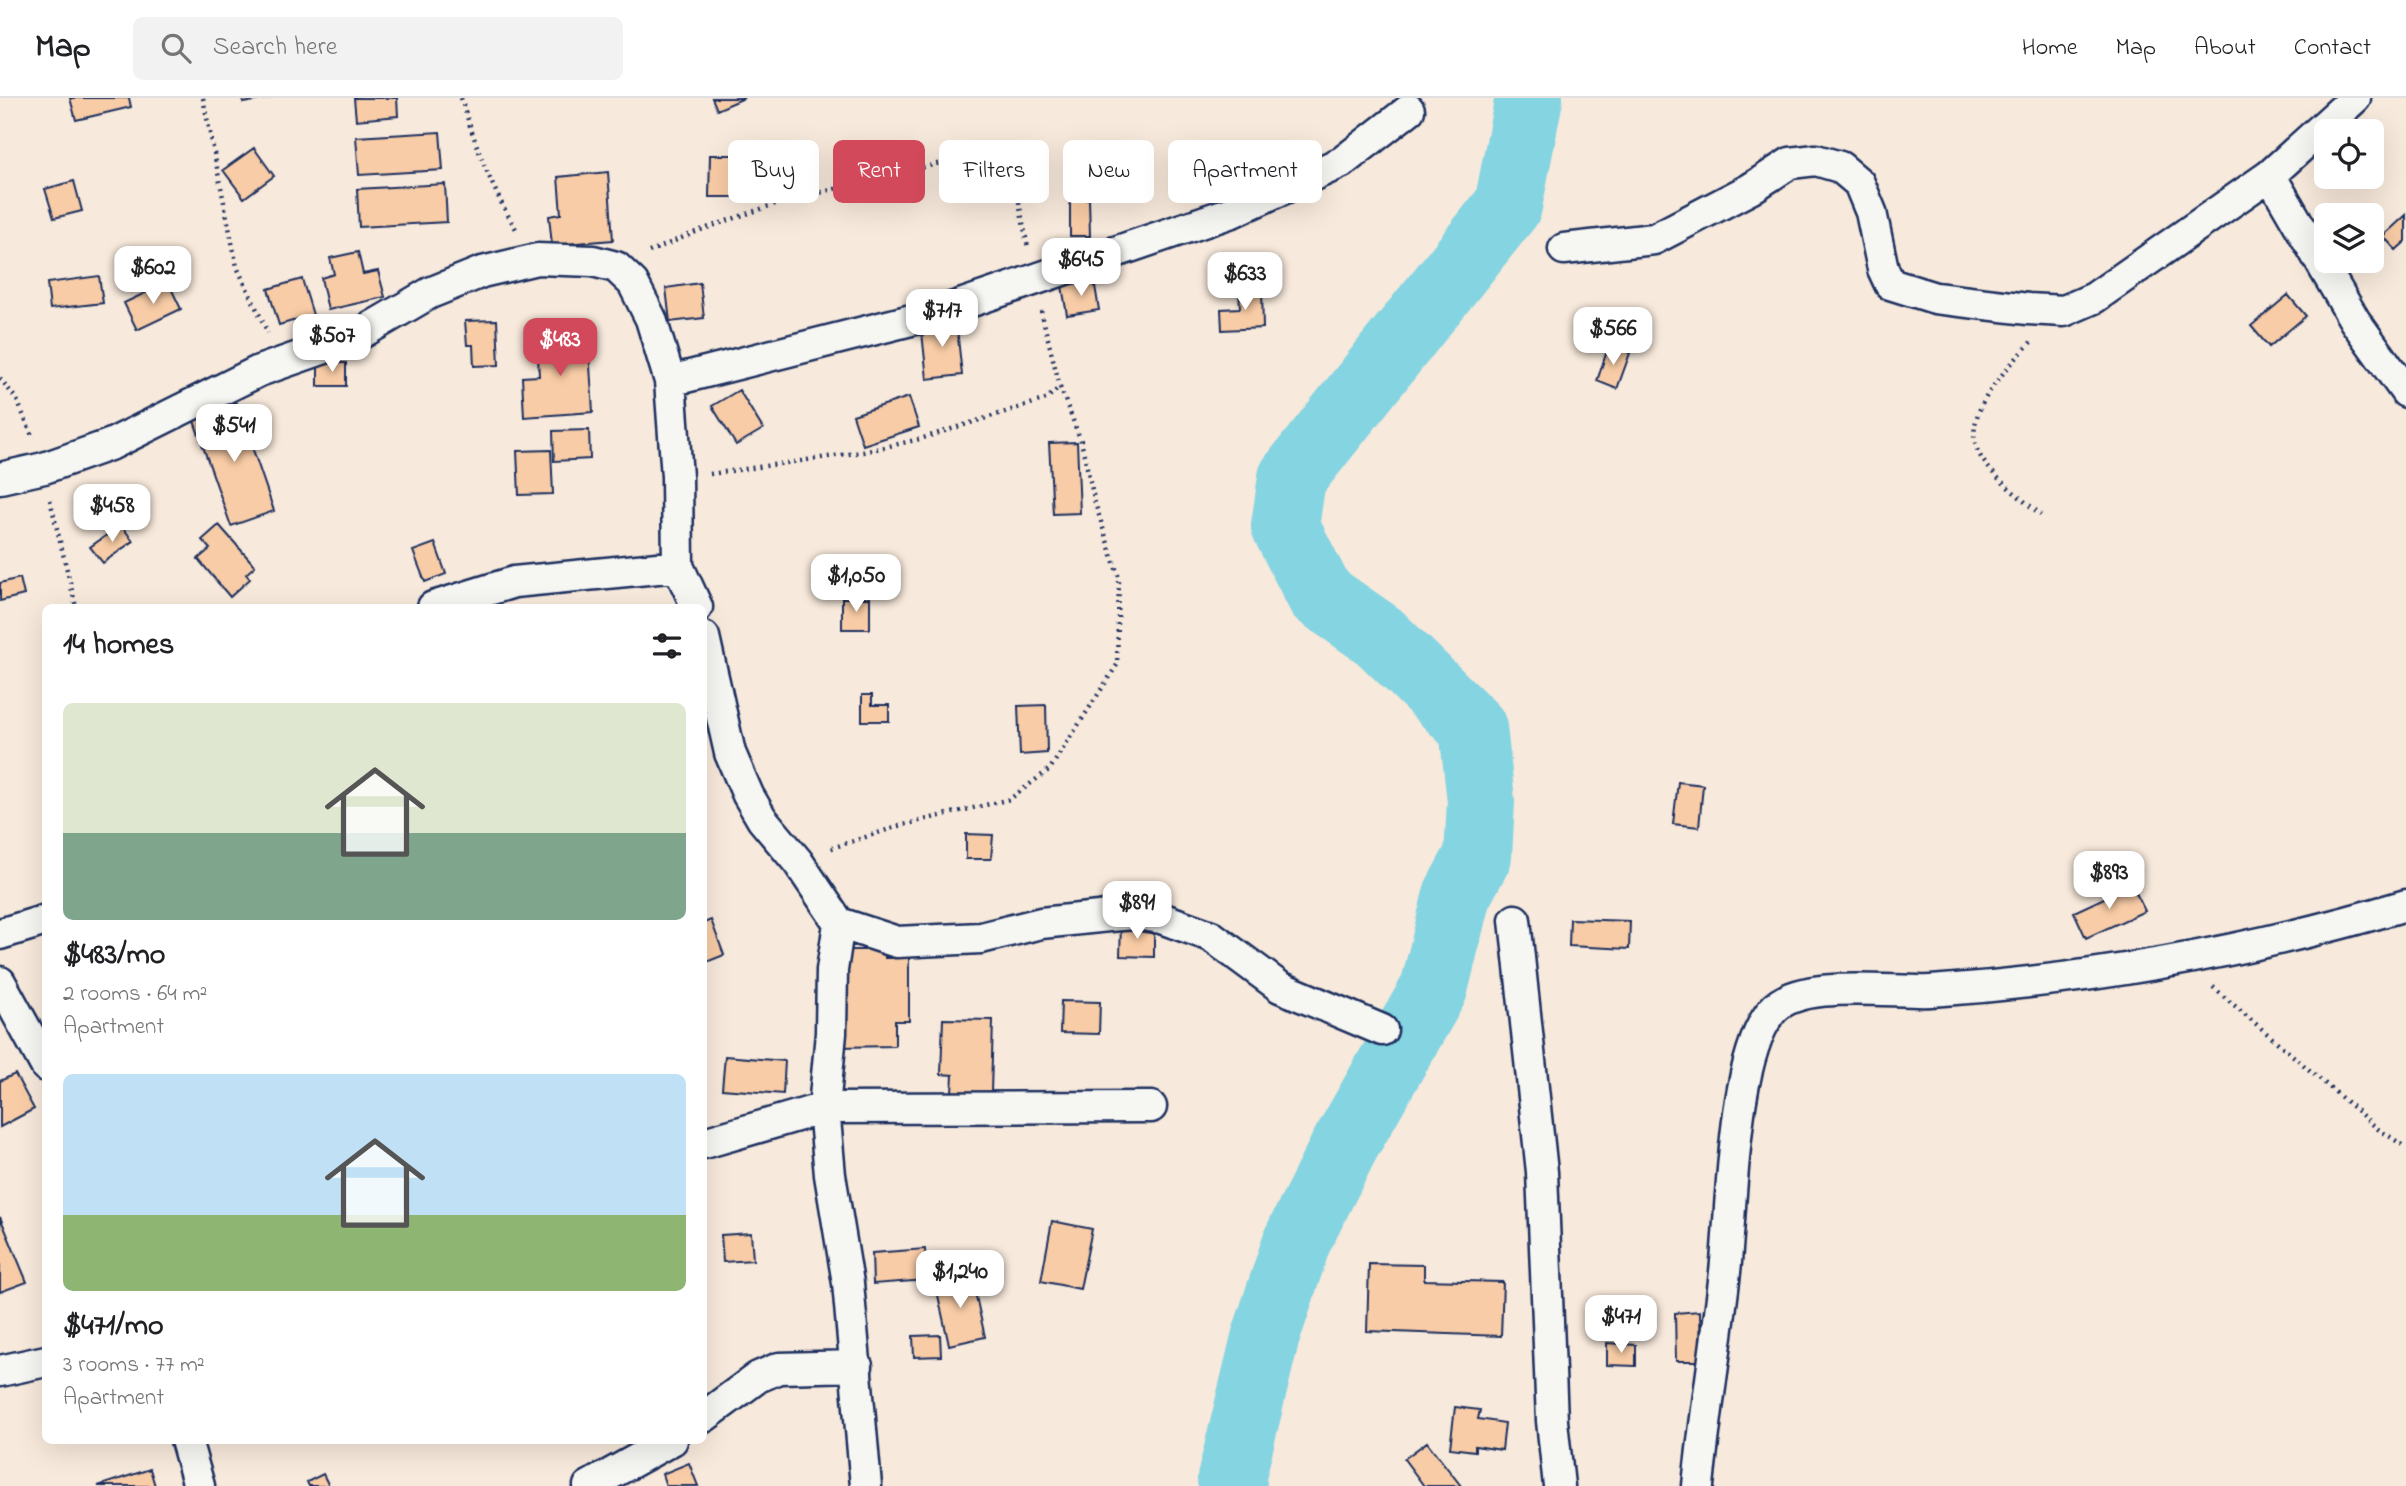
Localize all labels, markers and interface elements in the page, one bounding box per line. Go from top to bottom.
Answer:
search box [133,17,623,80]
text: Map [35,24,91,72]
icon: search [157,29,195,67]
text: Search here [213,29,337,67]
text: Home [2022,31,2078,66]
text: Map [2116,31,2156,66]
text: About [2194,31,2256,66]
text: Contact [2294,31,2371,66]
map controls [2314,119,2384,273]
button: locate [2314,119,2384,189]
chip: Buy [728,140,819,203]
chip: Rent [833,140,925,203]
chip: Filters [939,140,1049,203]
chip: New [1063,140,1154,203]
chip: Apartment [1168,140,1322,203]
button: layers [2314,203,2384,273]
pin: $645 [1040,238,1122,298]
text: $645 [1058,244,1104,277]
pin: $602 [112,246,194,306]
text: $602 [130,252,176,285]
pin: $633 [1204,252,1286,312]
text: $633 [1223,258,1267,291]
pin: $717 [901,289,983,349]
text: $717 [922,295,962,328]
pin: $566 [1572,308,1654,367]
text: $566 [1589,313,1637,346]
pin: $507 [291,314,373,374]
pin: $483 [519,318,601,378]
text: $507 [309,320,355,353]
text: $483 [539,324,581,357]
pin: $541 [193,404,275,464]
text: $541 [212,410,256,443]
pin: $458 [71,484,153,544]
text: $458 [89,490,135,523]
pin: $1,050 [799,554,913,614]
text: $1,050 [827,560,885,593]
text: 14 homes [63,624,174,668]
icon: filters [648,627,686,665]
icon: home [312,749,438,875]
pin: $893 [2068,852,2150,911]
text: $893 [2090,857,2128,890]
pin: $891 [1096,882,1178,941]
text: $891 [1119,887,1155,920]
text: $483/mo [63,934,165,978]
text: 2 rooms · 64 m² [63,978,207,1011]
text: Apartment [63,1011,164,1044]
icon: home [312,1120,438,1246]
pin: $1,240 [903,1250,1017,1310]
text: $1,240 [932,1256,988,1289]
pin: $471 [1580,1296,1662,1355]
text: $471 [1601,1301,1641,1334]
text: $471/mo [63,1305,164,1349]
text: 3 rooms · 77 m² [63,1349,205,1382]
text: Apartment [63,1382,164,1415]

